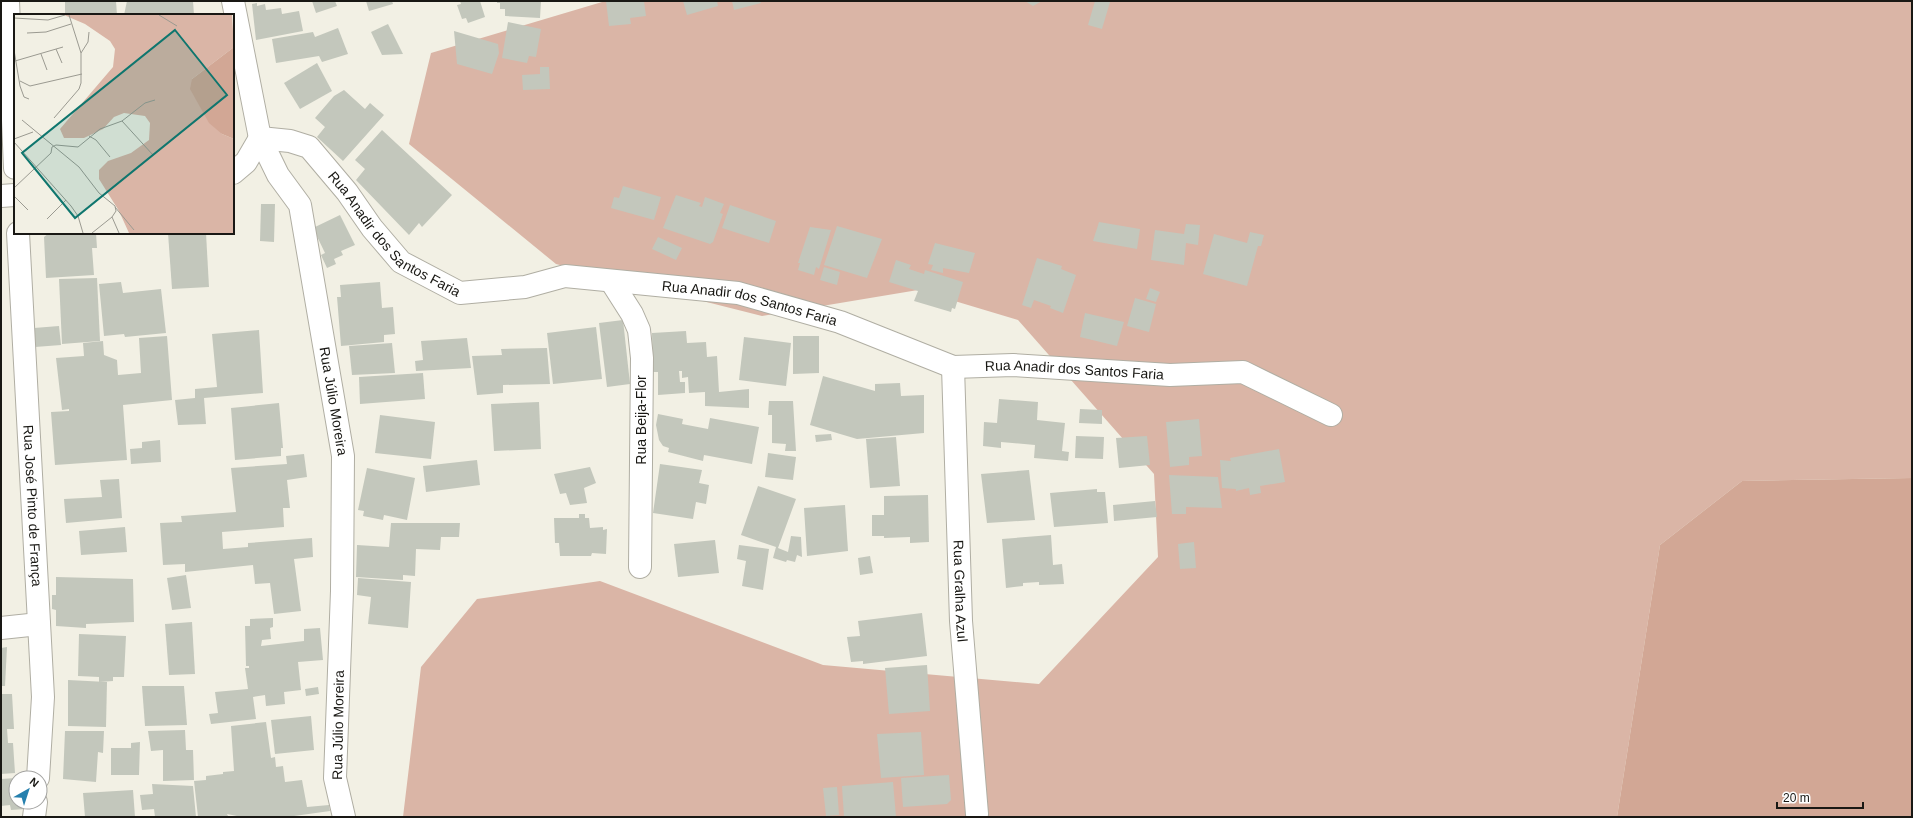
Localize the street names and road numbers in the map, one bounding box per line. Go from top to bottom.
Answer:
street label: Rua Anadir dos Santos Faria [325,168,463,300]
street label: Rua Anadir dos Santos Faria [661,278,839,329]
street label: Rua Júlio Moreira [316,346,351,457]
street label: Rua Anadir dos Santos Faria [985,357,1165,383]
street label: Rua Beija-Flor [633,375,649,465]
street label: Rua José Pinto de França [20,424,45,587]
street label: Rua Gralha Azul [950,540,971,643]
street label: Rua Júlio Moreira [329,670,347,780]

